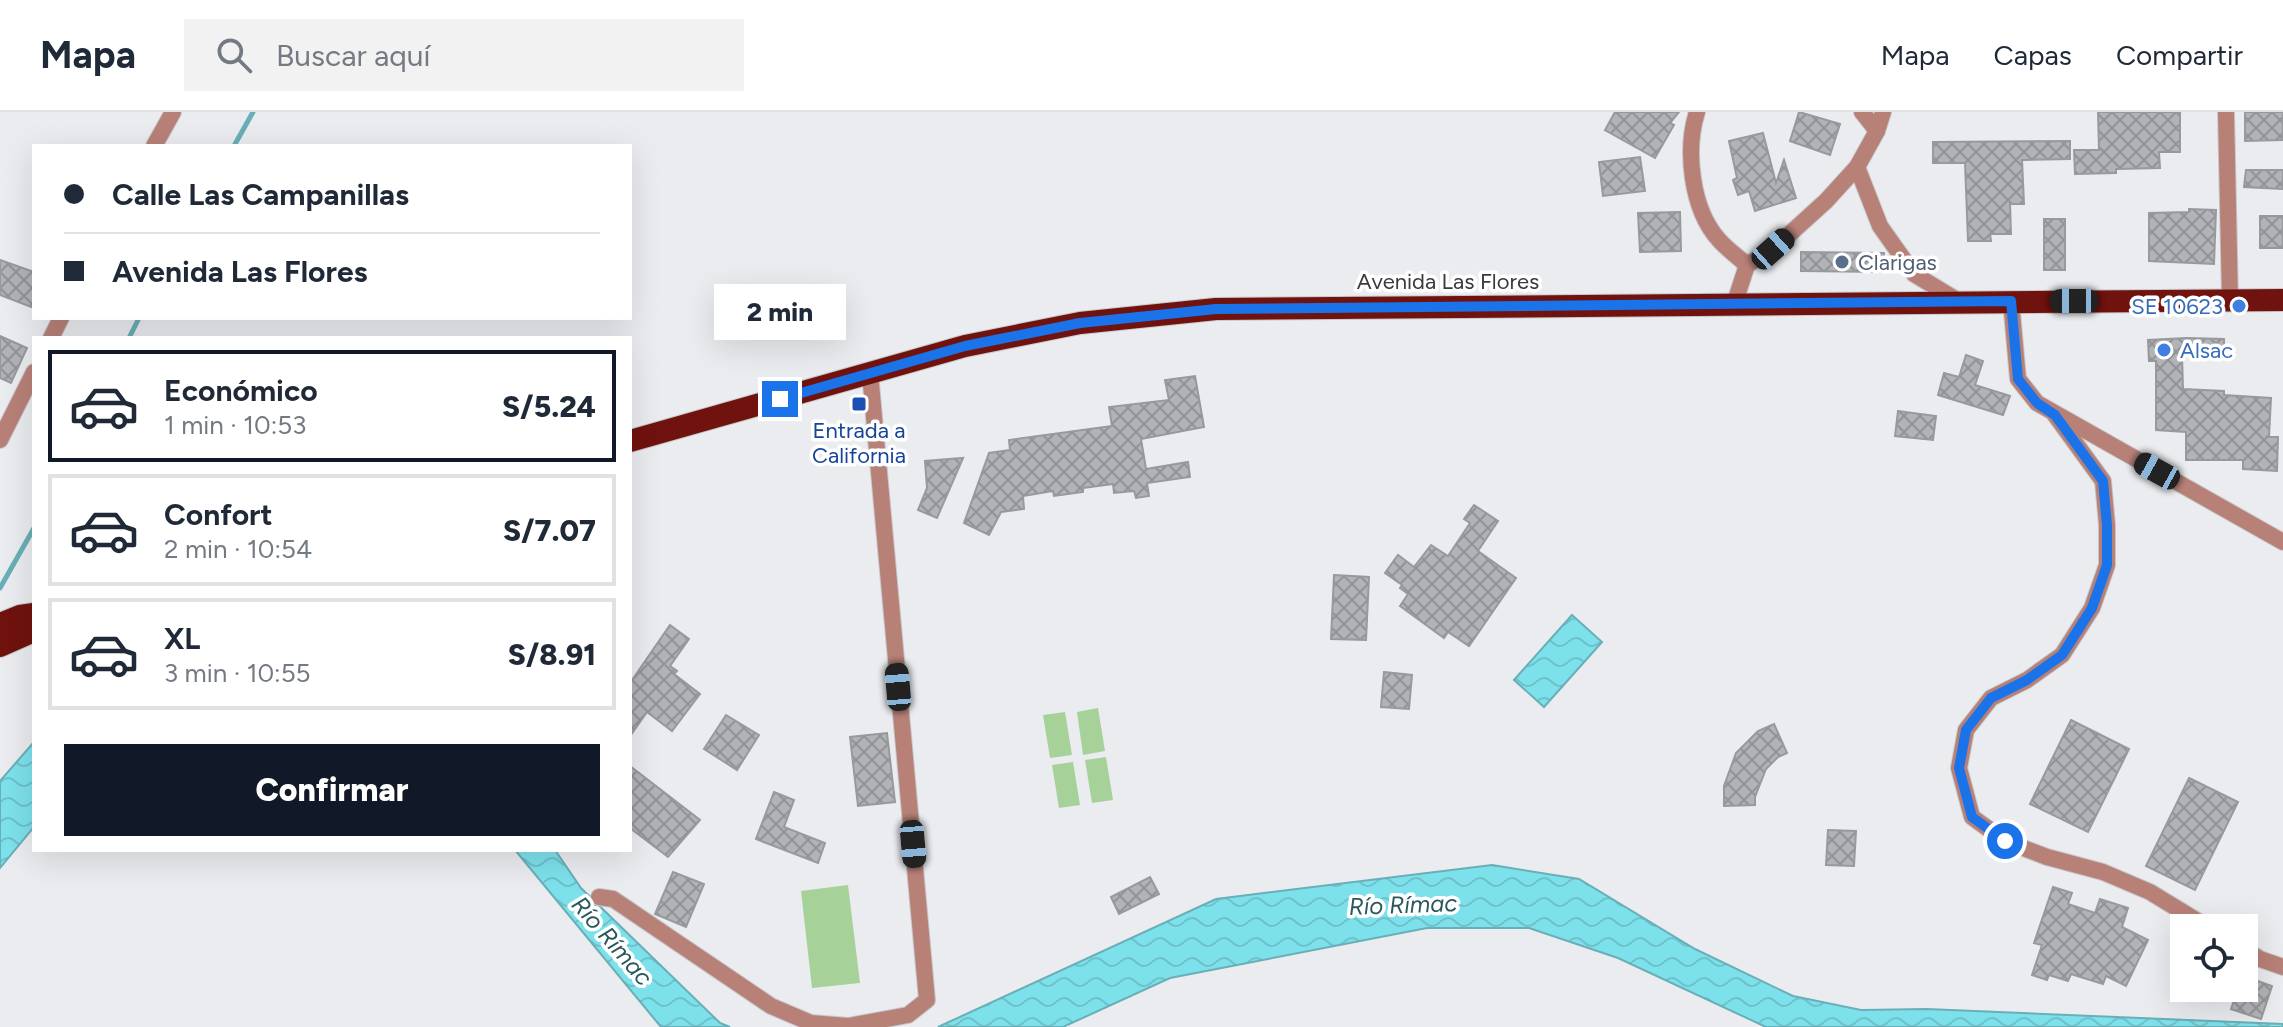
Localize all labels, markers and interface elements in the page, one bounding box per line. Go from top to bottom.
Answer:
search box [184,19,744,91]
text: Mapa [40,32,136,78]
icon: search [212,33,256,77]
text: Buscar aquí [276,37,430,74]
text: Mapa [1881,38,1950,72]
text: Capas [1994,38,2072,72]
text: Compartir [2116,38,2243,72]
text: Calle Las Campanillas [112,176,409,213]
car [1747,224,1799,274]
place label: Clarigas [1858,249,1937,276]
text: Avenida Las Flores [112,253,367,290]
marker: Clarigas [1833,253,1851,271]
street label: Avenida Las Flores [1357,268,1539,295]
callout: 2 min [714,283,846,339]
car [2050,289,2098,313]
place label: SE 10623 [2131,293,2223,320]
text: 2 min [747,296,813,328]
marker: SE 10623 [2230,297,2248,315]
place label: Alsac [2180,337,2233,364]
marker: Alsac [2155,341,2173,359]
icon: car [68,370,140,442]
text: Económico [164,372,318,409]
route end [762,381,798,417]
text: S/5.24 [502,388,596,425]
marker: Entrada a California [850,395,868,413]
text: 1 min · 10:53 [164,409,306,441]
place label: Entrada a California [812,417,906,469]
car [2130,449,2184,493]
icon: car [68,494,140,566]
text: Confort [164,496,273,533]
text: S/7.07 [503,512,596,549]
text: 2 min · 10:54 [164,533,312,565]
icon: car [68,618,140,690]
text: XL [164,620,200,657]
text: S/8.91 [508,636,596,673]
text: 3 min · 10:55 [164,657,311,689]
car [884,662,912,712]
button: Confirmar [64,744,600,836]
car [899,819,927,869]
route start [1987,823,2023,859]
water label: Río Rímac [1348,888,1458,921]
water label: Río Rímac [566,890,659,991]
map controls [2170,914,2258,1002]
button: locate [2170,914,2258,1002]

